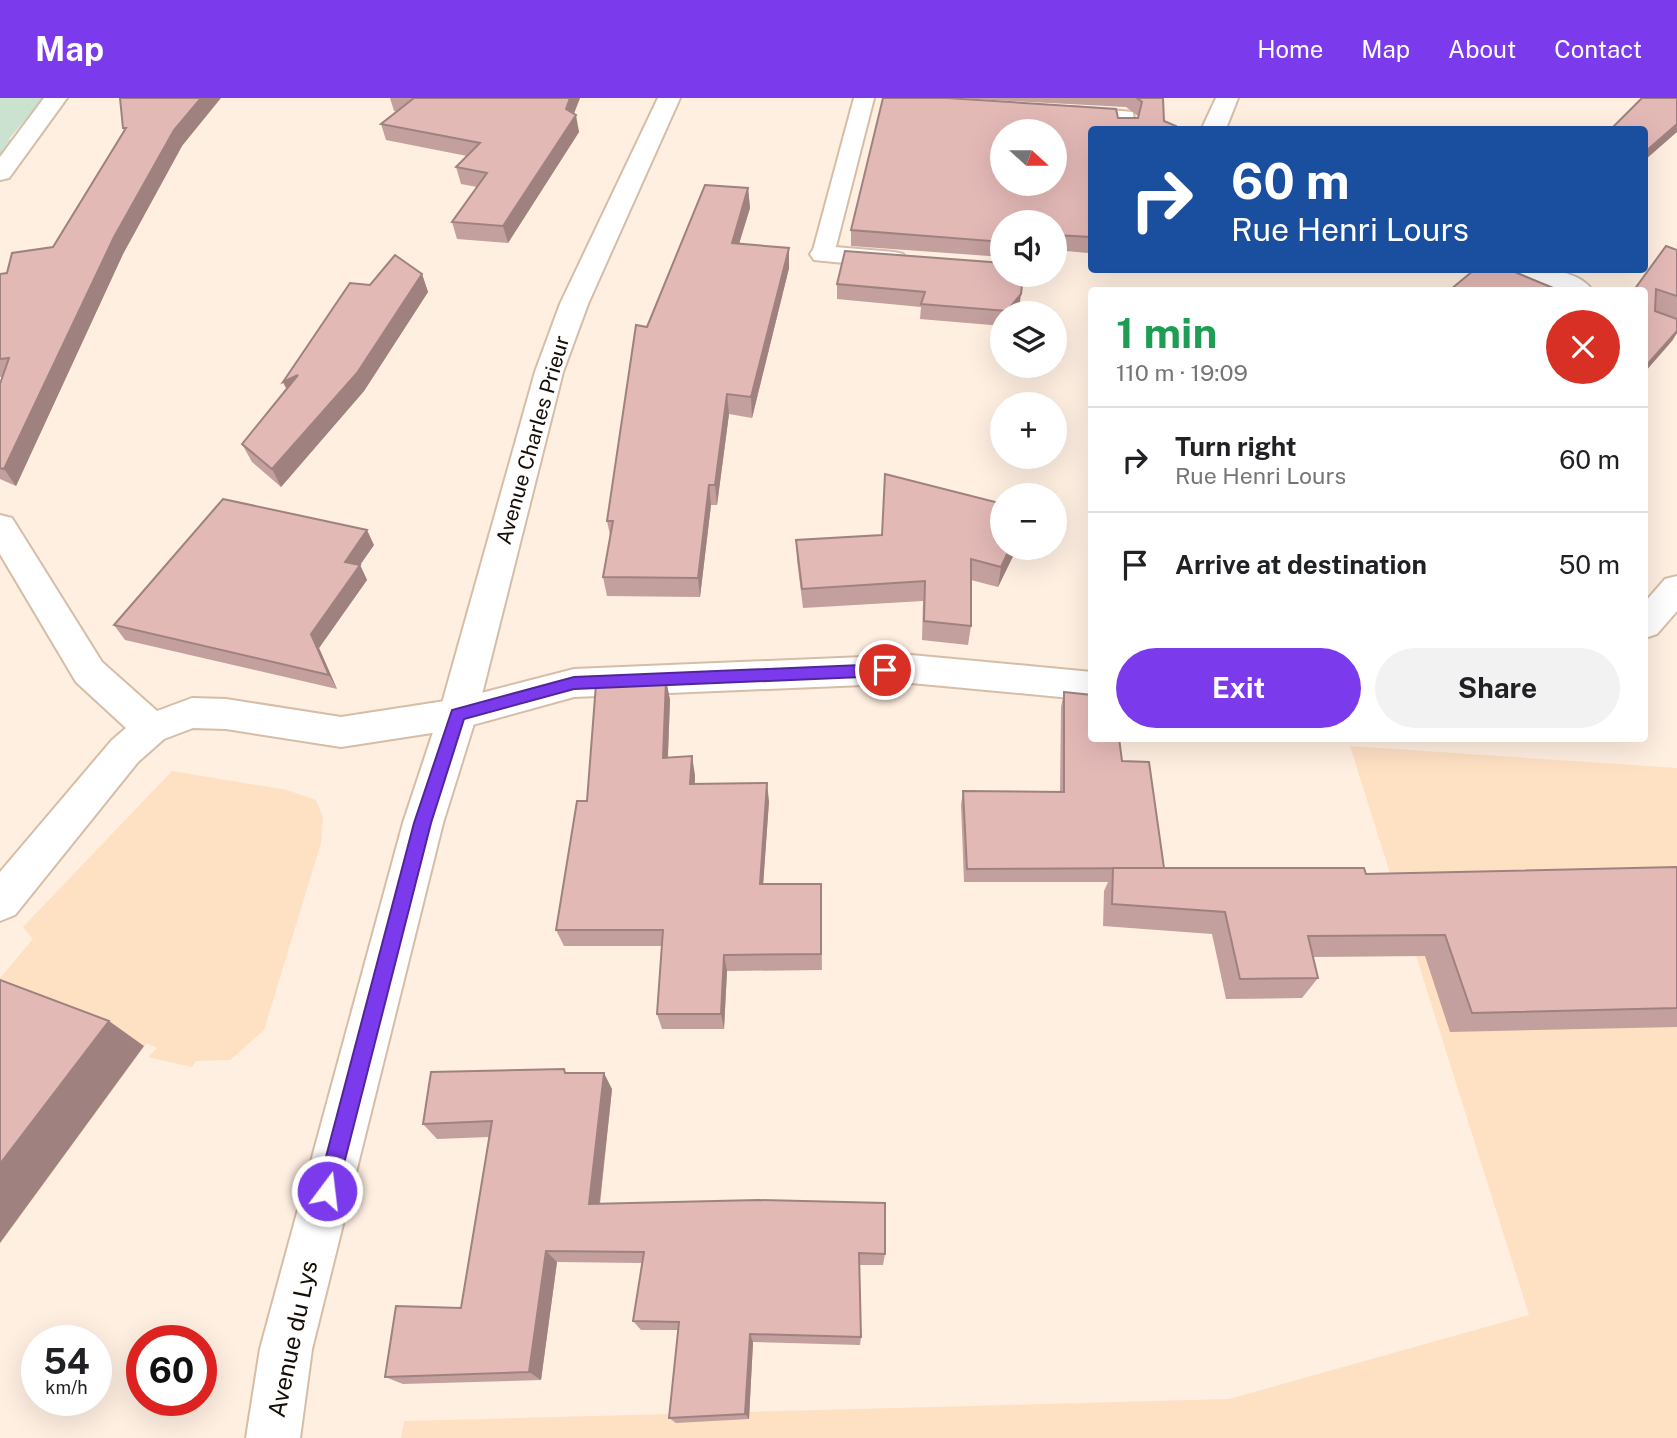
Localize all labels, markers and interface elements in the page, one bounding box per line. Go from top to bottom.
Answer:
text: Map [35,30,104,68]
text: Home [1257,35,1323,63]
text: Map [1361,35,1410,63]
text: About [1448,35,1516,63]
text: Contact [1554,35,1642,63]
north arrow [990,119,1068,196]
map controls [990,119,1067,560]
text: 60 m [1231,152,1350,210]
icon: right [1116,154,1207,245]
button: sound [990,210,1067,287]
text: Rue Henri Lours [1231,211,1469,248]
button: layers [990,301,1067,378]
text: 1 min [1116,308,1217,357]
button: close [1546,310,1620,384]
street label: Avenue Charles Prieur [491,333,574,547]
text: 110 m · 19:09 [1116,359,1248,386]
button: + [990,392,1067,469]
text: Turn right [1175,431,1297,462]
icon: right [1116,441,1154,479]
text: 60 m [1559,444,1620,475]
text: Rue Henri Lours [1175,462,1346,489]
button: − [990,483,1067,560]
icon: arrive [1116,546,1154,584]
text: Arrive at destination [1175,549,1427,580]
text: 50 m [1559,549,1620,580]
pin [855,640,915,700]
button: Exit [1116,648,1361,728]
button: Share [1375,648,1620,728]
icon: arrive [866,651,904,689]
position arrow [290,1154,364,1228]
street label: Avenue du Lys [262,1258,322,1420]
speed limit sign: 60 [126,1325,217,1416]
text: 54 [43,1341,90,1382]
text: km/h [45,1377,88,1398]

